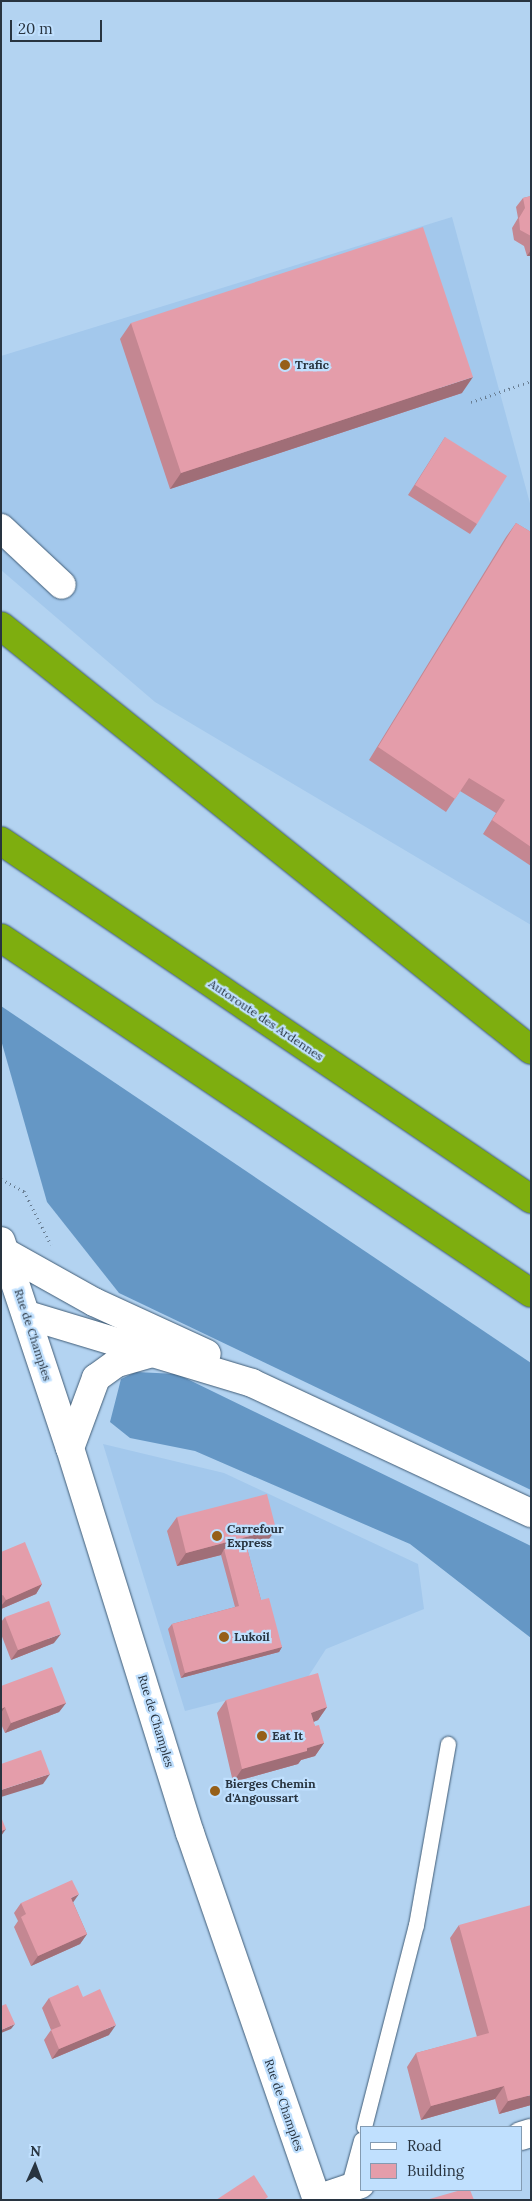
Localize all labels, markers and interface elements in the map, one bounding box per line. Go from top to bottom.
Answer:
scale bar [12,10,105,42]
text: 20 m [18,19,53,38]
place label: Trafic [295,358,329,372]
marker: Trafic [279,359,291,371]
street label: Autoroute des Ardennes [206,976,326,1064]
street label: Rue de Champles [11,1287,55,1383]
place label: Carrefour Express [227,1522,284,1550]
marker: Carrefour Express [211,1530,223,1542]
place label: Lukoil [234,1630,270,1644]
marker: Lukoil [218,1631,230,1643]
street label: Rue de Champles [135,1673,177,1769]
place label: Eat It [272,1729,303,1743]
marker: Eat It [256,1730,268,1742]
place label: Bierges Chemin d'Angoussart [225,1777,316,1805]
marker: Bierges Chemin d'Angoussart [209,1785,221,1797]
street label: Rue de Champles [262,2057,306,2153]
legend [360,2126,522,2191]
text: Road [407,2136,442,2155]
north arrow [10,2141,60,2191]
text: N [30,2142,41,2160]
text: Building [407,2161,464,2180]

